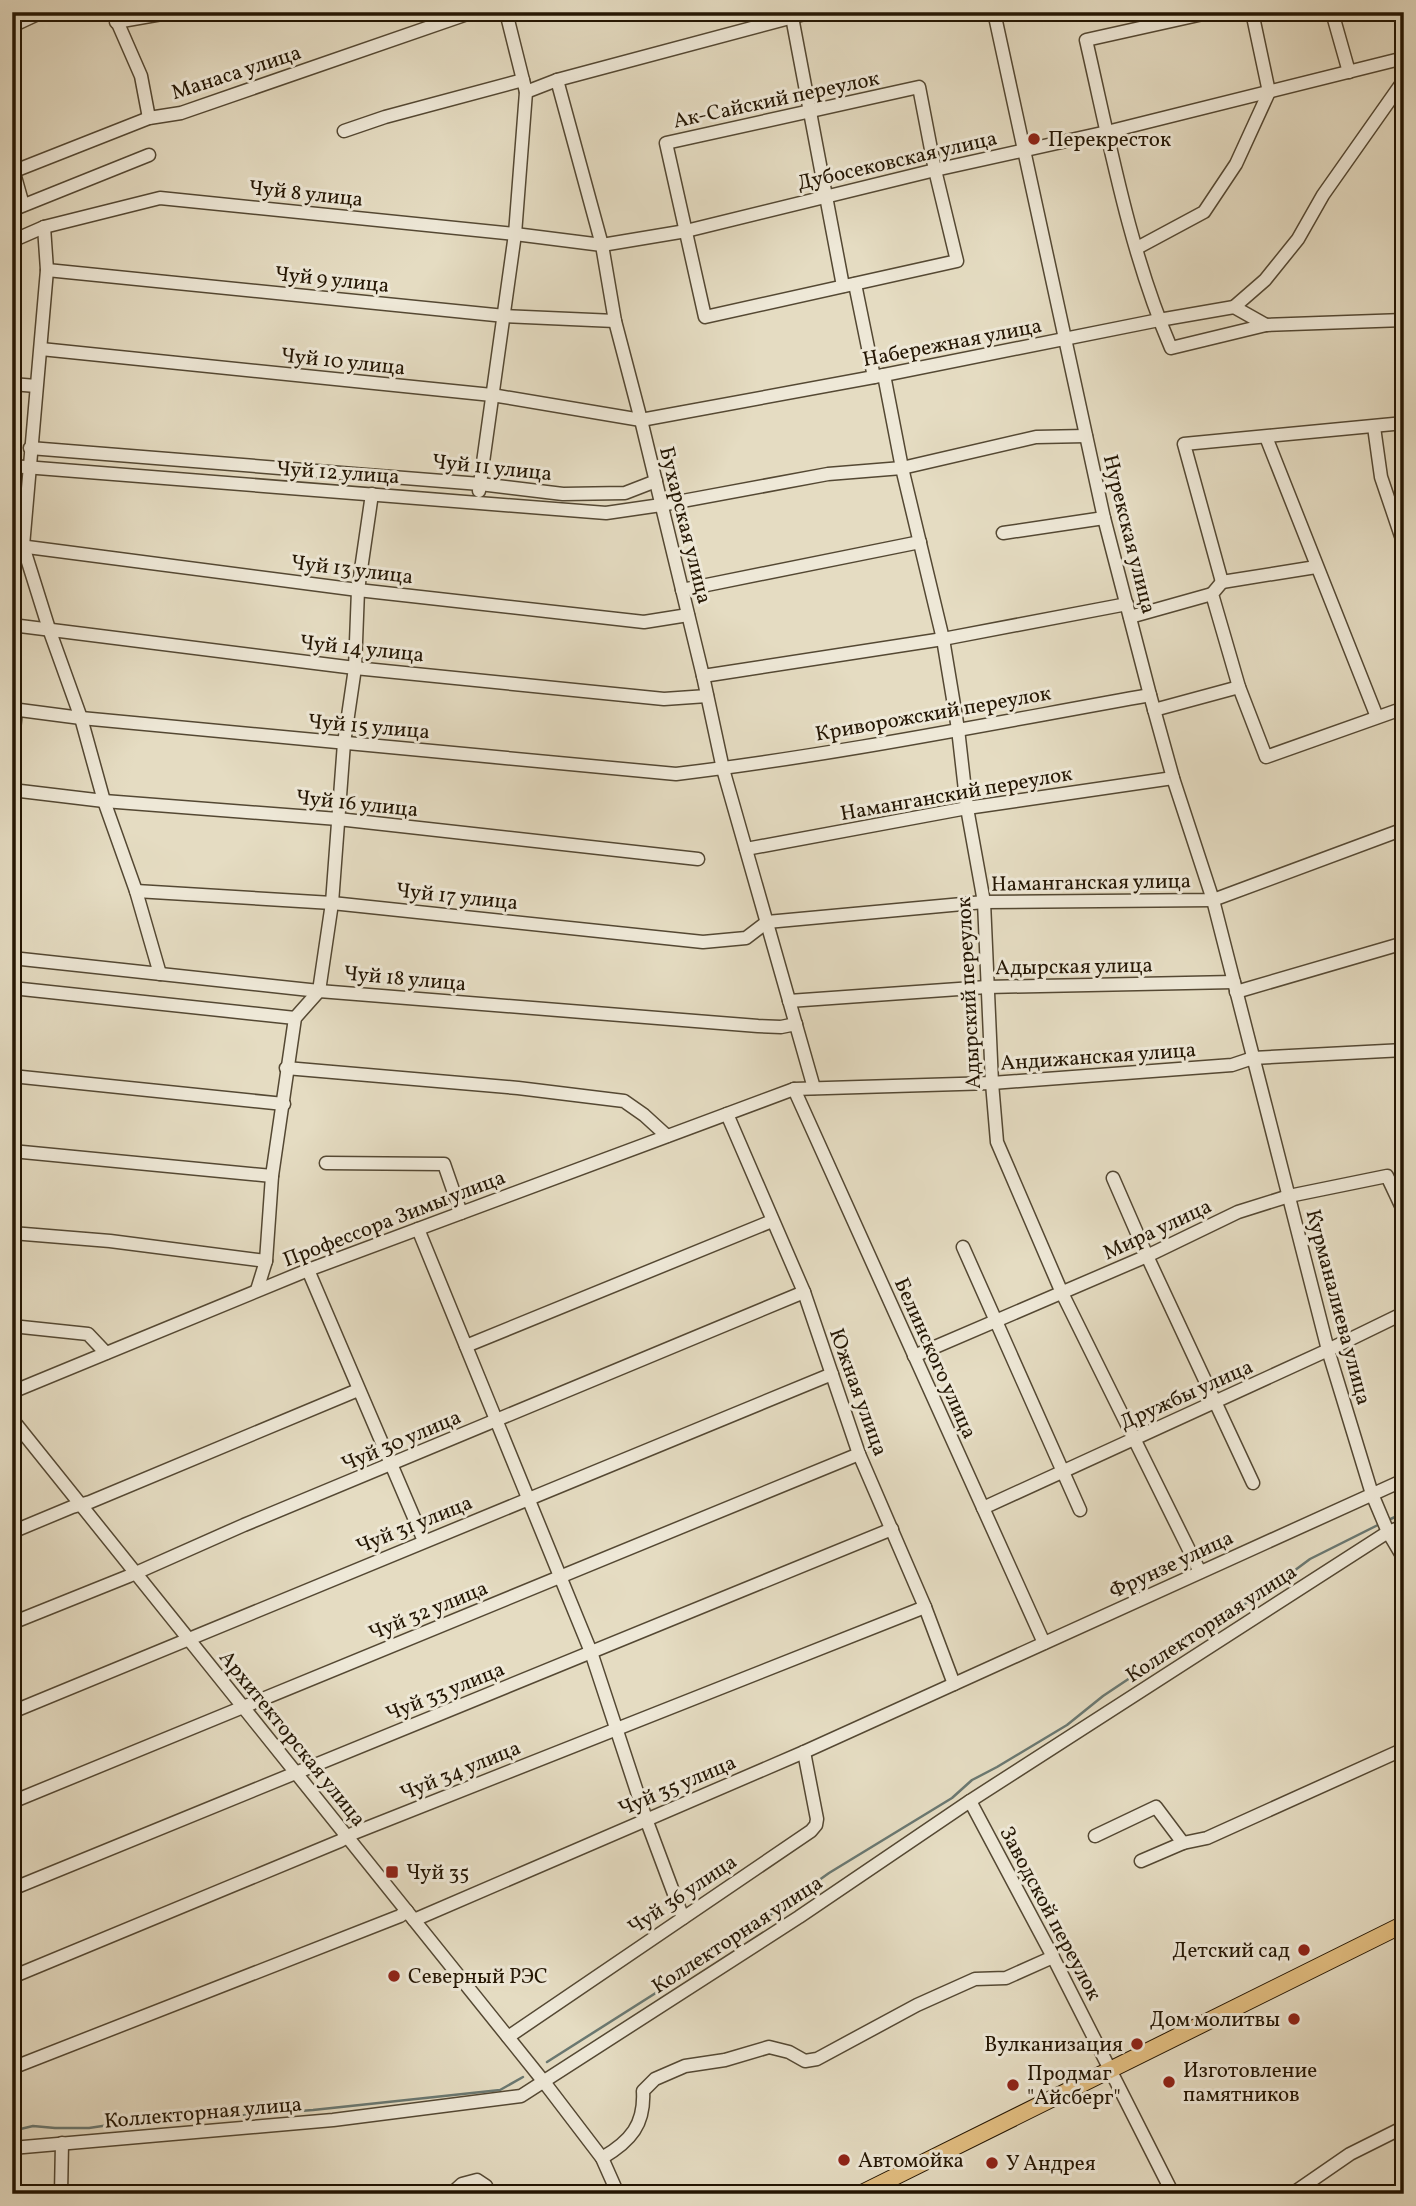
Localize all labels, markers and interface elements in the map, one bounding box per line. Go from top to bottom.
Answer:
street label: Манаса улица [168,39,305,108]
street label: Ак-Сайский переулок [670,64,882,137]
street label: Дубосековская улица [795,124,1000,199]
place label: Перекресток [1048,126,1171,155]
marker: Перекресток [1026,131,1042,147]
street label: Чуй 8 улица [247,174,365,215]
street label: Чуй 9 улица [273,260,391,301]
street label: Набережная улица [860,312,1045,375]
street label: Чуй 10 улица [279,342,407,383]
street label: Бухарская улица [651,444,718,607]
street label: Чуй 11 улица [430,448,553,489]
street label: Нурекская улица [1095,452,1162,617]
street label: Чуй 12 улица [275,455,401,492]
street label: Чуй 13 улица [289,549,415,592]
street label: Чуй 14 улица [298,629,426,670]
street label: Криворожский переулок [813,679,1053,750]
street label: Чуй 15 улица [306,708,431,747]
street label: Наманганский переулок [838,760,1075,829]
street label: Чуй 16 улица [294,784,420,825]
street label: Наманганская улица [991,867,1191,900]
street label: Чуй 17 улица [394,877,519,918]
street label: Адырский переулок [950,896,989,1090]
street label: Адырская улица [995,952,1153,983]
street label: Чуй 18 улица [342,960,468,999]
street label: Андижанская улица [999,1036,1197,1079]
street label: Профессора Зимы улица [279,1164,510,1275]
street label: Мира улица [1099,1193,1217,1268]
street label: Курманалиева улица [1297,1206,1378,1408]
street label: Белинского улица [886,1273,983,1444]
street label: Южная улица [821,1324,894,1461]
street label: Дружбы улица [1115,1353,1258,1438]
street label: Чуй 30 улица [337,1403,466,1480]
street label: Чуй 31 улица [352,1489,477,1562]
street label: Фрунзе улица [1105,1524,1238,1607]
street label: Коллекторная улица [1121,1558,1303,1691]
street label: Чуй 32 улица [364,1574,493,1649]
street label: Архитекторская улица [212,1645,372,1833]
street label: Чуй 33 улица [382,1655,509,1729]
street label: Чуй 34 улица [396,1734,525,1809]
street label: Чуй 35 улица [614,1749,741,1824]
street label: Заводской переулок [992,1822,1108,2006]
street label: Чуй 36 улица [623,1848,743,1942]
place label: Чуй 35 [406,1859,469,1888]
marker: Чуй 35 [384,1864,400,1880]
street label: Коллекторная улица [647,1869,829,2002]
place label: Детский сад [1172,1937,1290,1966]
marker: Детский сад [1296,1942,1312,1958]
place label: Северный РЭС [408,1963,548,1992]
marker: Северный РЭС [386,1968,402,1984]
place label: Дом молитвы [1150,2006,1280,2035]
marker: Дом молитвы [1286,2011,1302,2027]
place label: Вулканизация [984,2031,1123,2060]
marker: Вулканизация [1129,2036,1145,2052]
place label: Изготовление памятников [1183,2057,1317,2110]
place label: Продмаг "Айсберг" [1027,2060,1121,2113]
marker: Изготовление памятников [1161,2074,1177,2090]
marker: Продмаг "Айсберг" [1005,2077,1021,2093]
street label: Коллекторная улица [103,2090,303,2137]
place label: Автомойка [858,2147,964,2176]
place label: У Андрея [1006,2150,1096,2179]
marker: Автомойка [836,2152,852,2168]
marker: У Андрея [984,2155,1000,2171]

